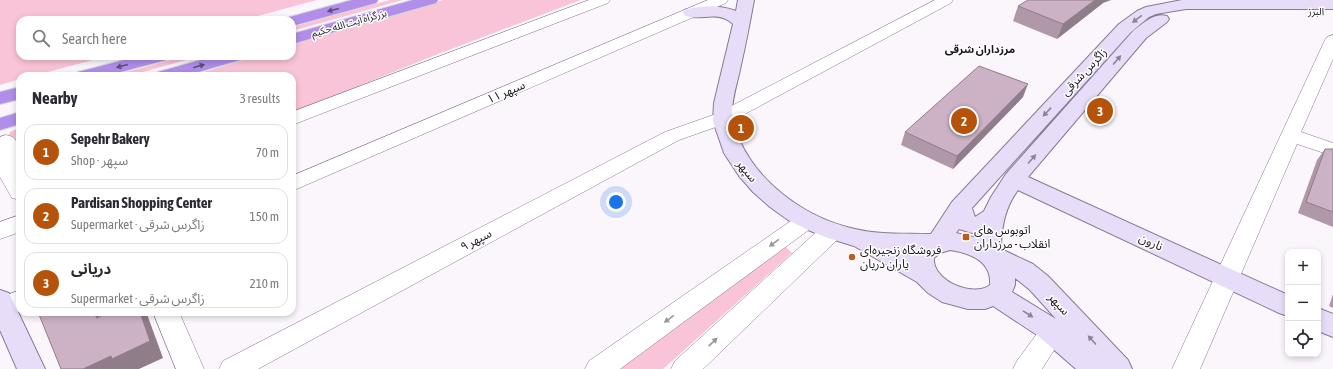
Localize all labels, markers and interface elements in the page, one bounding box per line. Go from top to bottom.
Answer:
street label: البرز [1307,6,1324,18]
street label: بزرگراه آیت الله حکیم [310,7,389,41]
one-way arrow [327,7,339,13]
one-way arrow [1131,14,1142,23]
search box [16,16,296,60]
icon: search [30,27,52,49]
text: Search here [62,30,127,47]
district label: مرزداران شرقی [945,43,1015,56]
street label: زاگرس شرقی [1058,45,1110,99]
one-way arrow [1113,55,1122,66]
one-way arrow [116,63,128,69]
one-way arrow [194,63,206,69]
street label: سپهر ۱۱ [485,78,528,107]
text: Nearby [32,88,78,108]
text: 3 results [240,91,280,106]
pin: 3 [1087,96,1113,126]
pin: 2 [951,106,977,136]
one-way arrow [1042,107,1052,117]
pin: 1 [728,113,754,143]
text: Sepehr Bakery [71,130,150,147]
text: 1 [43,145,49,160]
text: 70 m [256,145,279,160]
text: Shop · سپهر [71,153,128,168]
one-way arrow [1028,153,1037,164]
street label: سپهر [732,156,760,186]
your location [606,192,626,212]
text: Pardisan Shopping Center [71,194,212,211]
text: 2 [43,209,49,224]
text: 150 m [250,209,279,224]
text: Supermarket · زاگرس شرقی [71,217,205,232]
place label: اتوبوس های انقلاب - مرزداران [974,223,1050,251]
street label: سپهر ۹ [458,226,494,255]
street label: نارون [1137,230,1165,254]
marker: اتوبوس های انقلاب - مرزداران [961,232,971,242]
one-way arrow [769,239,779,247]
place label: فروشگاه زنجیره‌ای یاران دریان [860,243,941,271]
map controls [1285,249,1321,357]
button: + [1285,249,1321,285]
marker: فروشگاه زنجیره‌ای یاران دریان [847,252,857,262]
text: دریانی [71,260,111,277]
text: 3 [43,276,49,291]
text: 210 m [250,276,279,291]
button: − [1285,285,1321,321]
street label: سپهر [1044,289,1073,319]
text: Supermarket · زاگرس شرقی [71,291,205,306]
one-way arrow [1022,310,1034,317]
one-way arrow [663,315,674,323]
button: locate [1285,321,1321,357]
one-way arrow [1087,335,1096,345]
one-way arrow [709,338,718,347]

